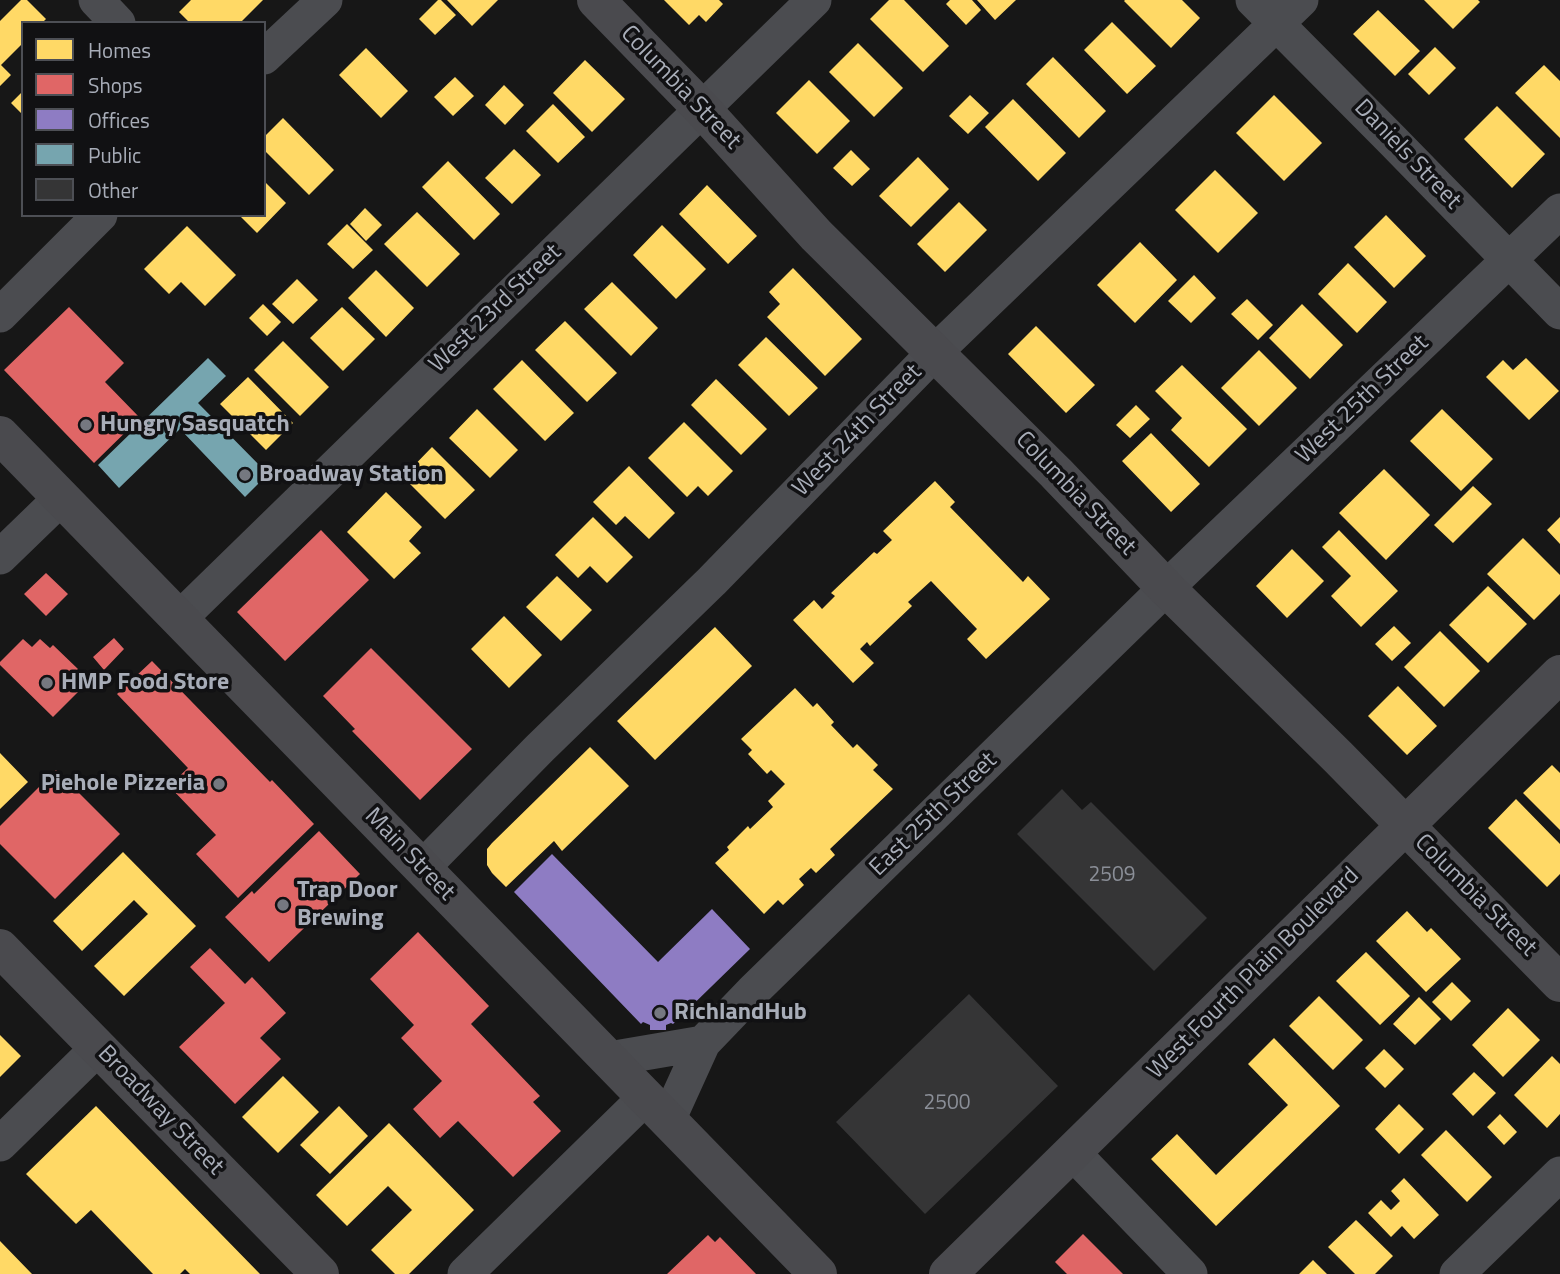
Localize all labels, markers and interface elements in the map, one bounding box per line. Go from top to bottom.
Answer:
street label: Columbia Street [614,20,746,156]
legend [21,21,266,217]
text: Homes [88,34,151,66]
text: Shops [88,69,143,101]
street label: Daniels Street [1347,94,1467,216]
text: Offices [88,104,150,136]
text: Public [88,139,141,171]
text: Other [88,174,138,206]
street label: West 23rd Street [424,239,568,379]
street label: West 25th Street [1291,330,1435,470]
street label: West 24th Street [788,359,928,503]
place label: Hungry Sasquatch [100,411,290,439]
marker: Hungry Sasquatch [78,417,94,433]
street label: Columbia Street [1009,426,1141,562]
place label: Broadway Station [259,461,444,489]
marker: Broadway Station [237,467,253,483]
place label: HMP Food Store [61,669,229,697]
marker: HMP Food Store [39,675,55,691]
street label: East 25th Street [864,747,1004,883]
place label: Piehole Pizzeria [41,770,205,798]
marker: Piehole Pizzeria [211,776,227,792]
street label: Main Street [358,803,460,907]
street label: Columbia Street [1408,829,1542,963]
street label: West Fourth Plain Boulevard [1142,862,1366,1086]
house number: 2509 [1088,863,1136,889]
place label: Trap Door Brewing [297,877,398,933]
marker: Trap Door Brewing [275,897,291,913]
place label: RichlandHub [674,999,807,1027]
marker: RichlandHub [652,1005,668,1021]
street label: Broadway Street [91,1040,229,1182]
house number: 2500 [923,1091,971,1117]

